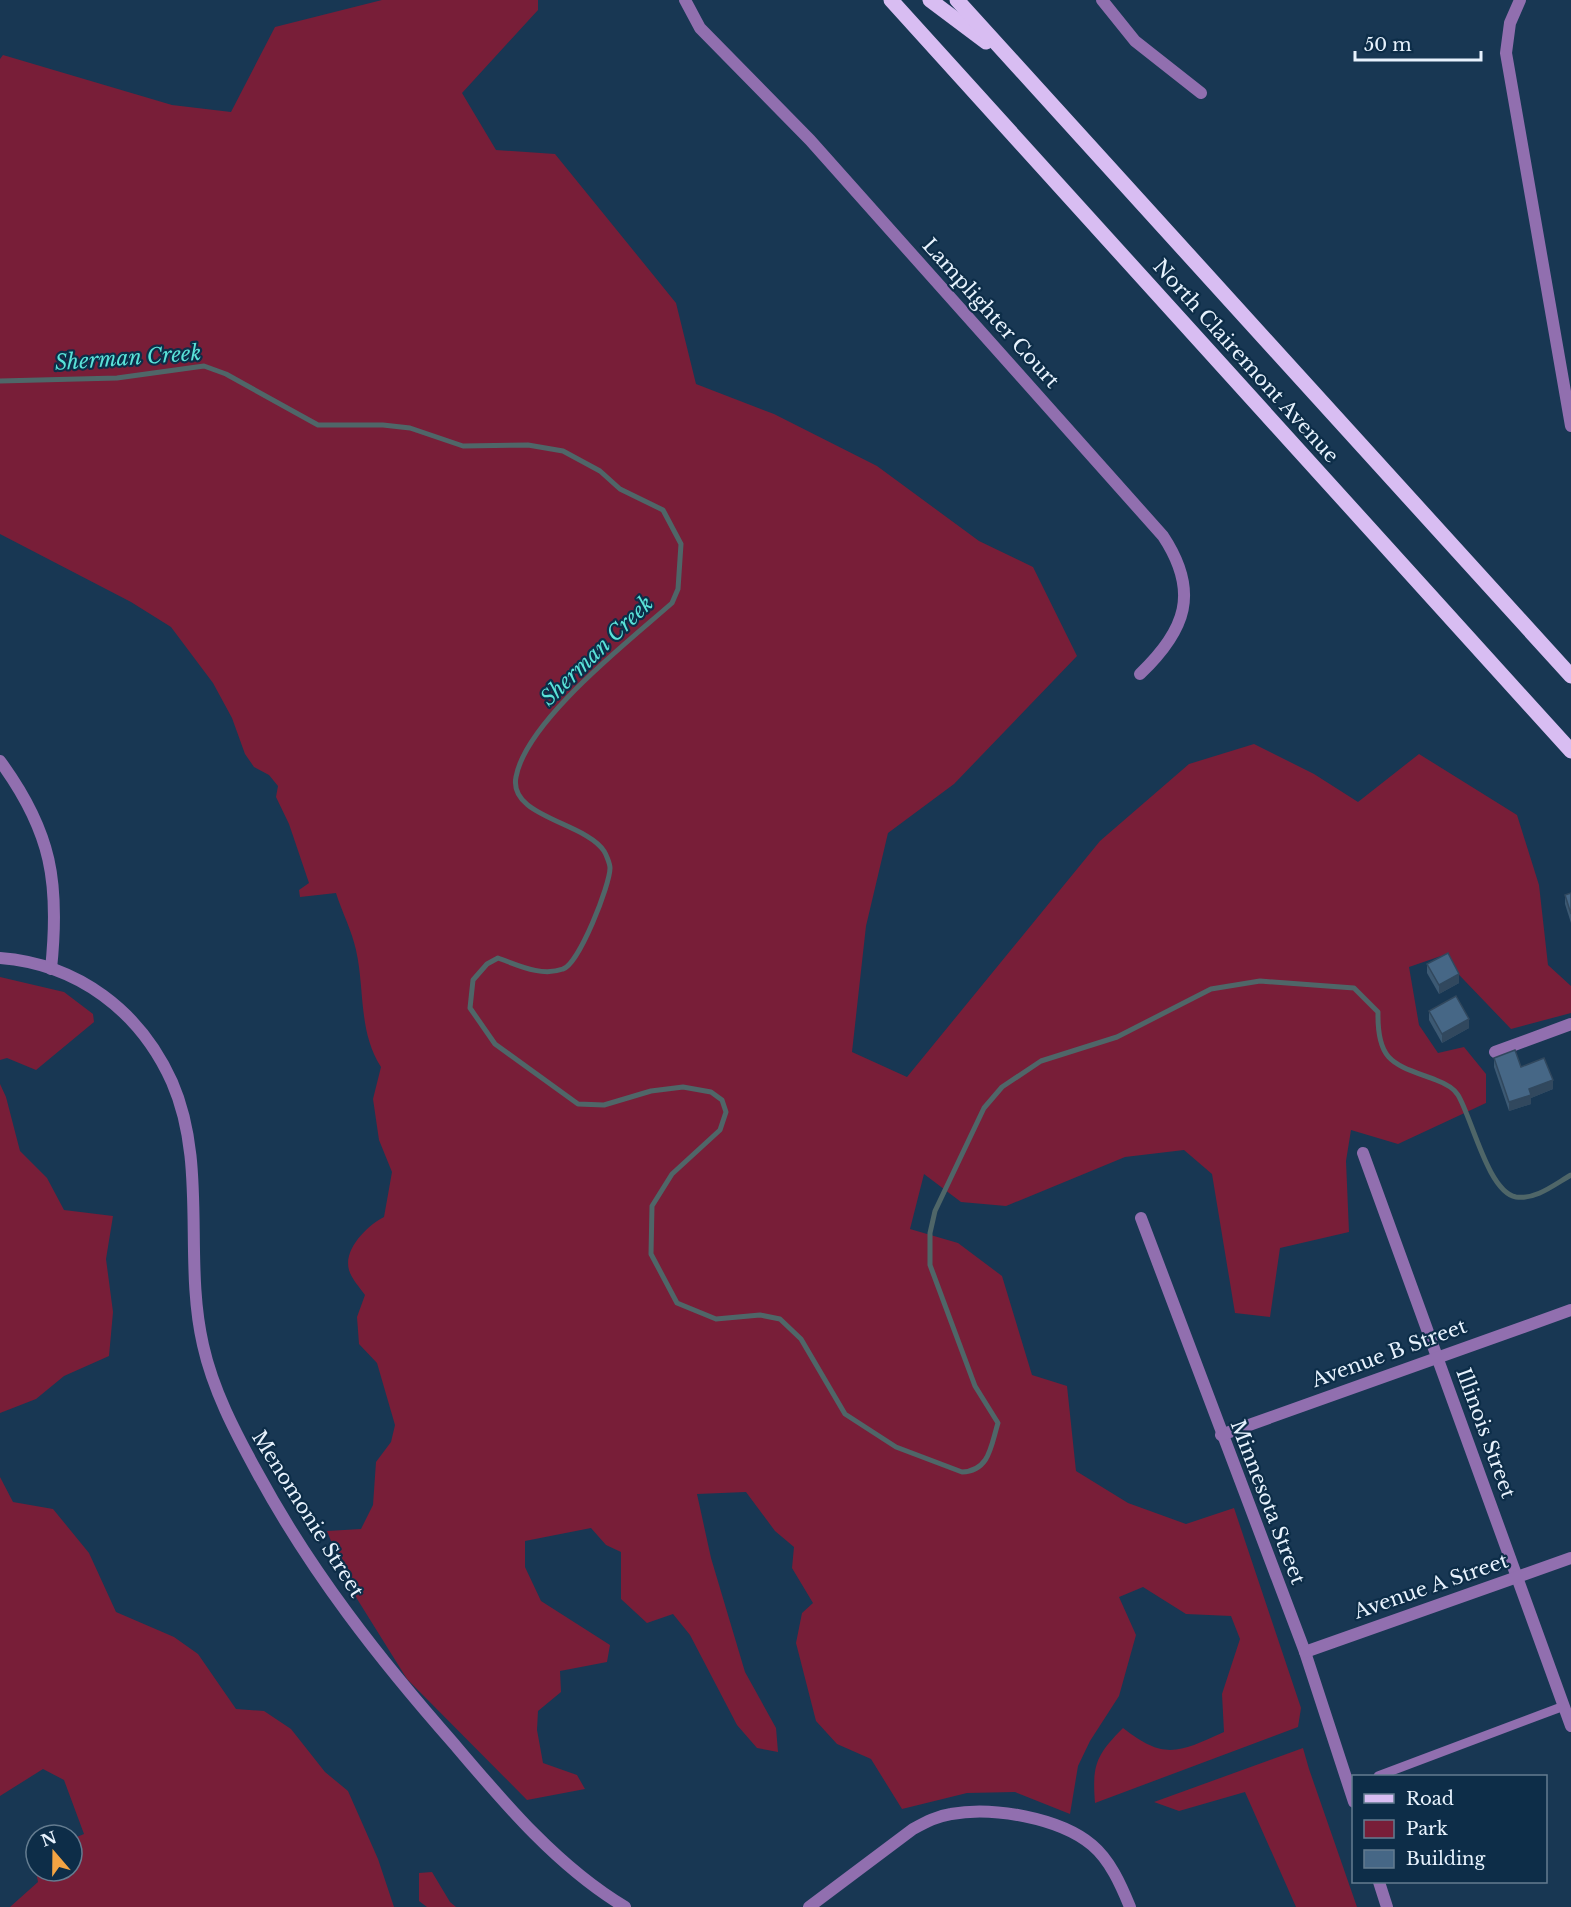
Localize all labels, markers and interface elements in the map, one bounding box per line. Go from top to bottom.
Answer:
scale bar [1355,24,1481,62]
text: 50 m [1364,34,1412,56]
street label: Lamplighter Court [917,233,1065,393]
street label: North Clairemont Avenue [1148,254,1344,468]
water label: Sherman Creek [54,340,202,376]
water label: Sherman Creek [535,591,659,711]
street label: Avenue B Street [1307,1314,1470,1393]
street label: Illinois Street [1451,1365,1521,1502]
street label: Minnesota Street [1226,1416,1311,1588]
street label: Menomonie Street [247,1426,369,1602]
street label: Avenue A Street [1350,1548,1512,1624]
legend [1352,1775,1547,1883]
text: Road [1406,1788,1454,1810]
text: Park [1406,1818,1448,1840]
north arrow [24,1823,84,1883]
text: N [38,1827,59,1851]
text: Building [1406,1848,1485,1870]

